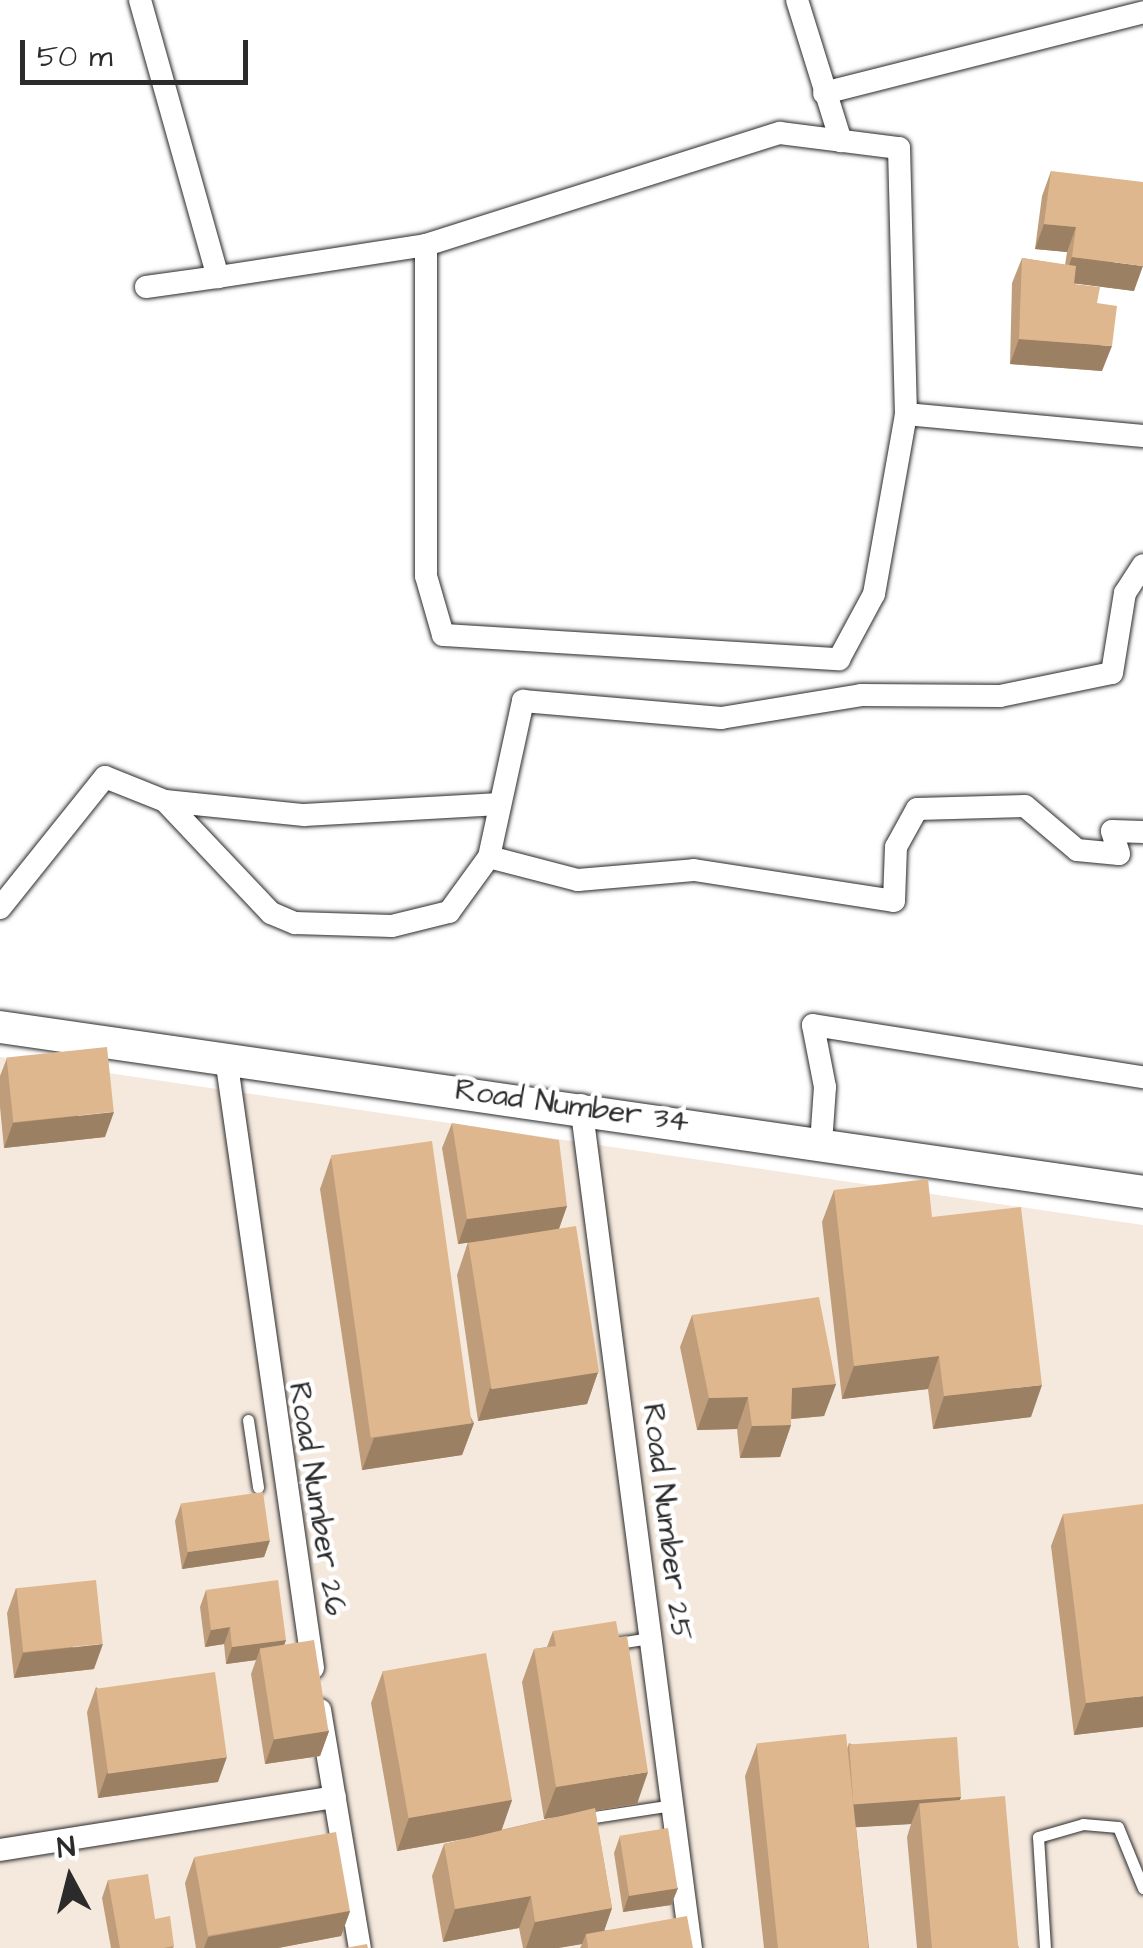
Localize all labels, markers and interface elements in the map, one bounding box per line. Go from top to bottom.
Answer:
scale bar [25,20,252,82]
text: 50 m [37,36,113,78]
street label: Road Number 34 [453,1072,691,1140]
street label: Road Number 26 [281,1380,353,1618]
street label: Road Number 25 [635,1402,699,1642]
text: N [55,1827,77,1868]
north arrow [20,1828,120,1928]

